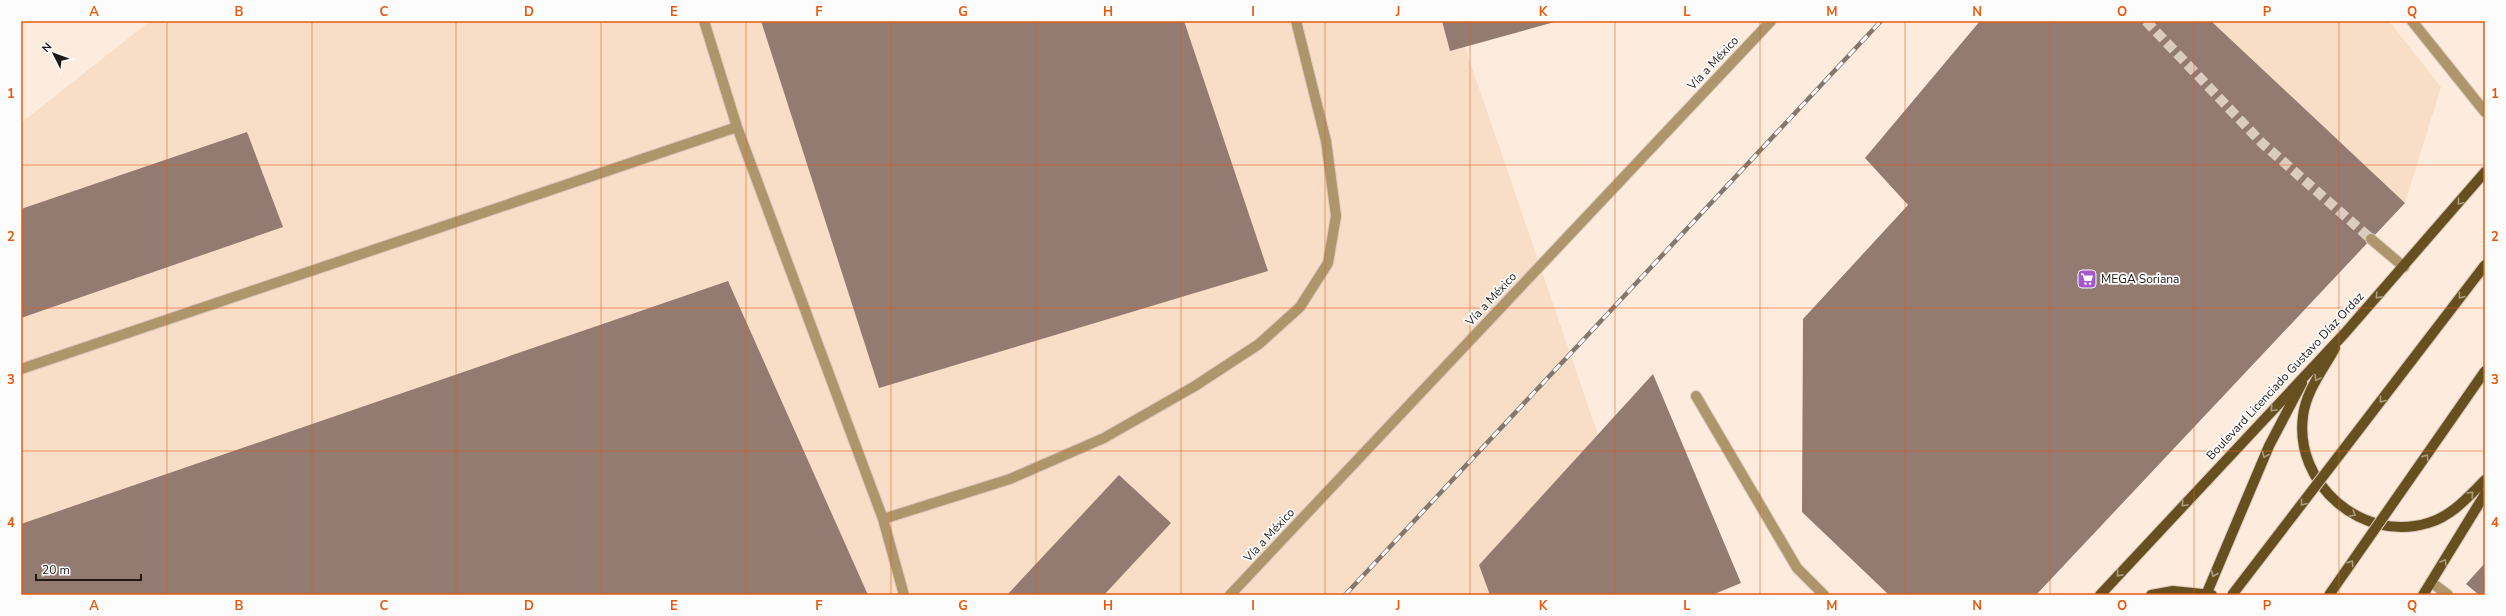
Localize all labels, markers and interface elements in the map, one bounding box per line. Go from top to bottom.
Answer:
text: A [89,3,99,21]
text: B [235,3,244,21]
text: C [380,3,389,21]
text: D [524,3,534,21]
text: E [670,3,678,21]
text: F [815,3,823,21]
text: G [958,3,968,21]
text: H [1103,3,1113,21]
text: I [1251,3,1255,21]
text: J [1395,3,1400,21]
text: K [1539,3,1548,21]
text: L [1683,3,1691,21]
text: M [1826,3,1838,21]
text: N [1972,3,1982,21]
text: O [2117,3,2127,21]
text: P [2263,3,2272,21]
text: Q [2407,3,2417,21]
street label: Vía a México [1683,33,1742,94]
north arrow [34,34,74,74]
text: N [39,40,55,56]
text: 1 [7,85,15,103]
text: 1 [2491,85,2499,103]
one-way arrow [2457,197,2464,204]
text: 2 [7,228,15,246]
text: 2 [2491,228,2499,246]
supermarket icon: MEGA Soriana [2076,268,2098,290]
street label: Vía a México [1461,269,1520,330]
place label: MEGA Soriana [2101,271,2179,287]
street label: Boulevard Licenciado Gustavo Díaz Ordaz [2203,288,2368,463]
one-way arrow [2375,292,2382,299]
one-way arrow [2459,292,2466,299]
text: 3 [7,371,15,389]
text: 3 [2491,371,2499,389]
one-way arrow [2315,374,2322,381]
one-way arrow [2380,395,2387,402]
one-way arrow [2270,404,2277,412]
one-way arrow [2262,451,2270,458]
one-way arrow [2421,454,2428,461]
one-way arrow [2466,491,2474,499]
one-way arrow [2301,498,2308,505]
one-way arrow [2181,499,2189,507]
street label: Vía a México [1239,505,1298,566]
one-way arrow [2349,509,2356,517]
text: 4 [7,514,15,532]
text: 4 [2491,514,2499,532]
scale bar [36,556,141,582]
one-way arrow [2439,559,2446,566]
one-way arrow [2346,560,2354,567]
text: 20 m [42,562,70,578]
one-way arrow [2117,569,2124,576]
one-way arrow [2211,570,2219,578]
text: A [89,597,99,615]
text: B [235,597,244,615]
text: C [380,597,389,615]
text: D [524,597,534,615]
text: E [670,597,678,615]
text: F [815,597,823,615]
text: G [958,597,968,615]
text: H [1103,597,1113,615]
text: I [1251,597,1255,615]
text: J [1395,597,1400,615]
text: K [1539,597,1548,615]
text: L [1683,597,1691,615]
text: M [1826,597,1838,615]
text: N [1972,597,1982,615]
text: O [2117,597,2127,615]
text: P [2263,597,2272,615]
text: Q [2407,597,2417,615]

